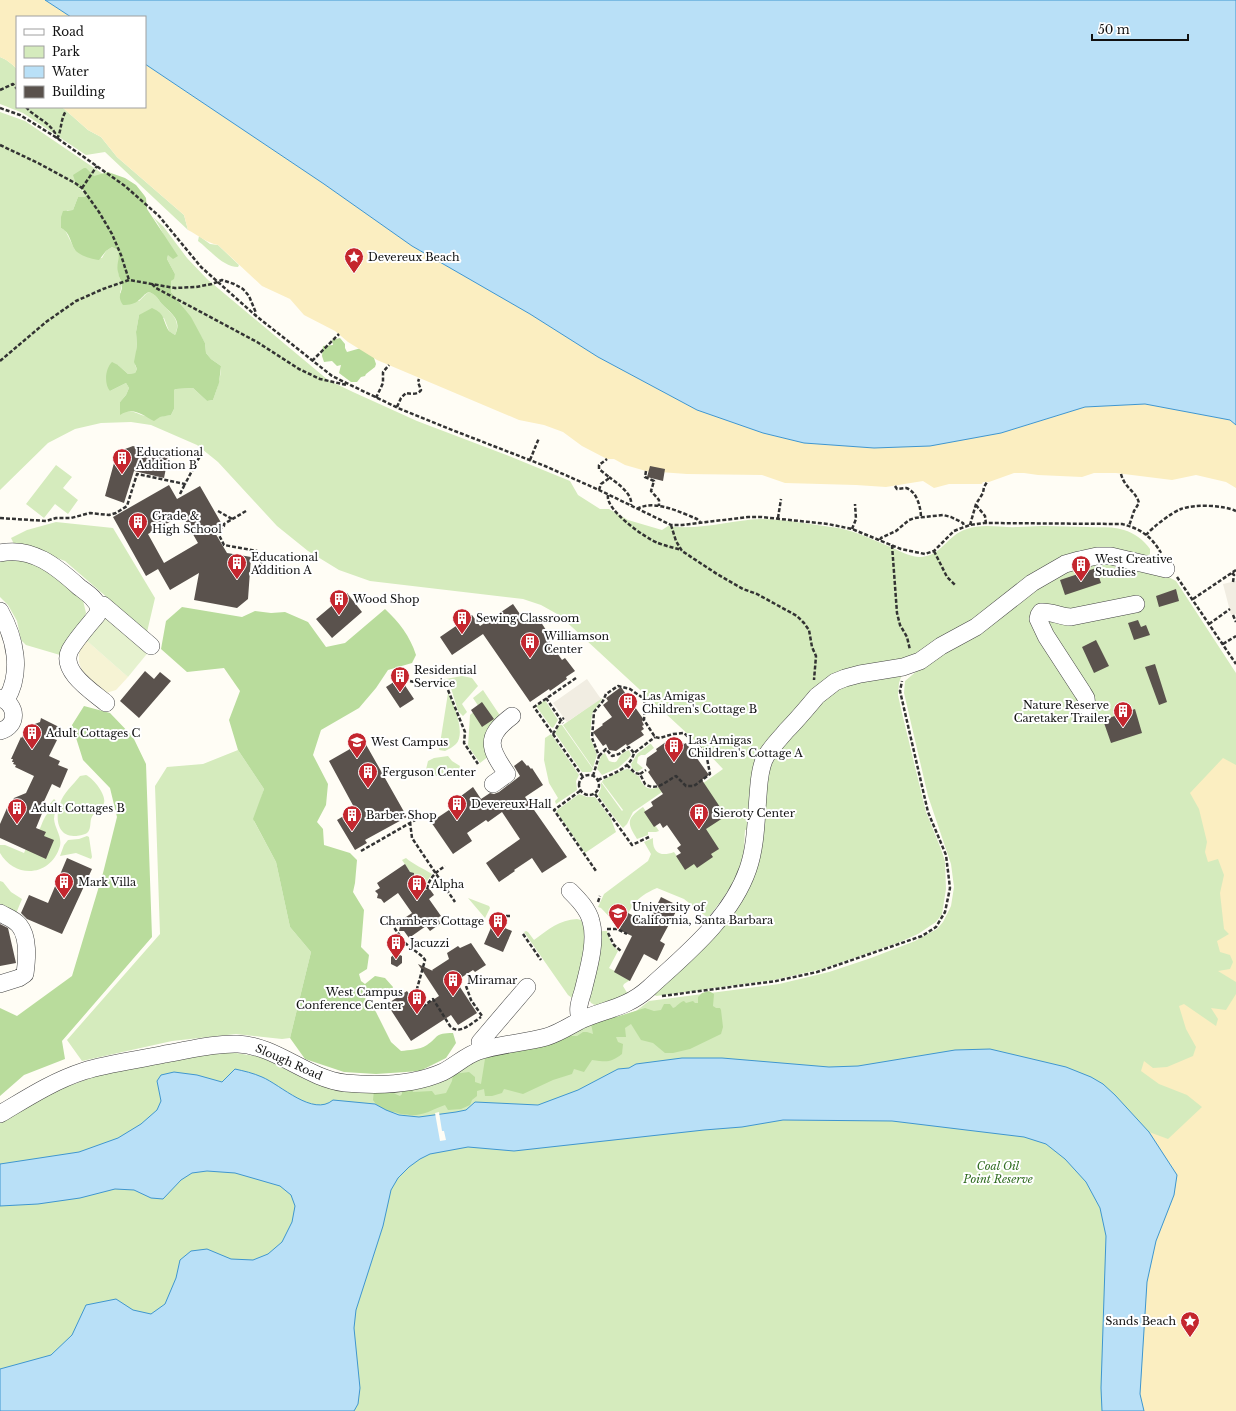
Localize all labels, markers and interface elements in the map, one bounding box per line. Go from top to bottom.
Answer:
legend [16,16,146,108]
scale bar [1092,16,1188,42]
text: 50 m [1098,22,1130,37]
text: Road [52,24,84,39]
text: Park [52,44,80,59]
text: Water [51,64,89,79]
text: Building [52,84,106,99]
place icon: Devereux Beach [343,246,365,274]
place label: Devereux Beach [368,250,460,264]
place label: Educational Addition B [135,445,204,472]
building icon: Educational Addition B [111,447,133,475]
place label: Grade & High School [152,509,222,536]
building icon: Grade & High School [127,511,149,539]
place label: Educational Addition A [250,550,319,577]
building icon: Educational Addition A [226,552,248,580]
place label: West Creative Studies [1094,552,1173,579]
building icon: West Creative Studies [1070,554,1092,582]
building icon: Wood Shop [328,588,350,616]
place label: Wood Shop [352,592,419,606]
building icon: Sewing Classroom [451,607,473,635]
place label: Sewing Classroom [476,611,580,625]
place label: Williamson Center [543,629,610,656]
building icon: Williamson Center [519,631,541,659]
place label: Residential Service [414,663,477,690]
building icon: Residential Service [389,665,411,693]
place label: Las Amigas Children's Cottage B [642,689,757,716]
building icon: Las Amigas Children's Cottage B [617,691,639,719]
place label: Nature Reserve Caretaker Trailer [1014,698,1110,725]
building icon: Nature Reserve Caretaker Trailer [1112,700,1134,728]
building icon: Adult Cottages C [21,722,43,750]
place label: Adult Cottages C [45,726,140,740]
school or university icon: West Campus [346,731,368,759]
place label: Las Amigas Children's Cottage A [688,733,803,760]
place label: West Campus [370,735,448,749]
building icon: Las Amigas Children's Cottage A [663,735,685,763]
building icon: Ferguson Center [357,761,379,789]
place label: Ferguson Center [382,765,477,779]
building icon: Devereux Hall [446,793,468,821]
building icon: Adult Cottages B [6,797,28,825]
place label: Devereux Hall [471,797,552,811]
place label: Adult Cottages B [30,801,125,815]
building icon: Sieroty Center [688,802,710,830]
building icon: Barber Shop [341,804,363,832]
place label: Sieroty Center [713,806,796,820]
place label: Barber Shop [366,808,437,822]
building icon: Mark Villa [53,871,75,899]
building icon: Alpha [406,873,428,901]
place label: Mark Villa [78,875,137,889]
place label: Alpha [430,877,465,891]
place label: University of California, Santa Barbara [632,900,774,927]
school or university icon: University of California, Santa Barbara [607,902,629,930]
building icon: Chambers Cottage [487,910,509,938]
place label: Chambers Cottage [380,914,484,928]
building icon: Jacuzzi [385,932,407,960]
place label: Jacuzzi [408,936,450,950]
building icon: Miramar [442,969,464,997]
place label: Miramar [467,973,518,987]
place label: West Campus Conference Center [296,985,404,1012]
building icon: West Campus Conference Center [406,987,428,1015]
street label: Slough Road [253,1041,325,1083]
park label: Coal Oil Point Reserve [962,1159,1033,1186]
place icon: Sands Beach [1179,1310,1201,1338]
place label: Sands Beach [1105,1314,1176,1328]

